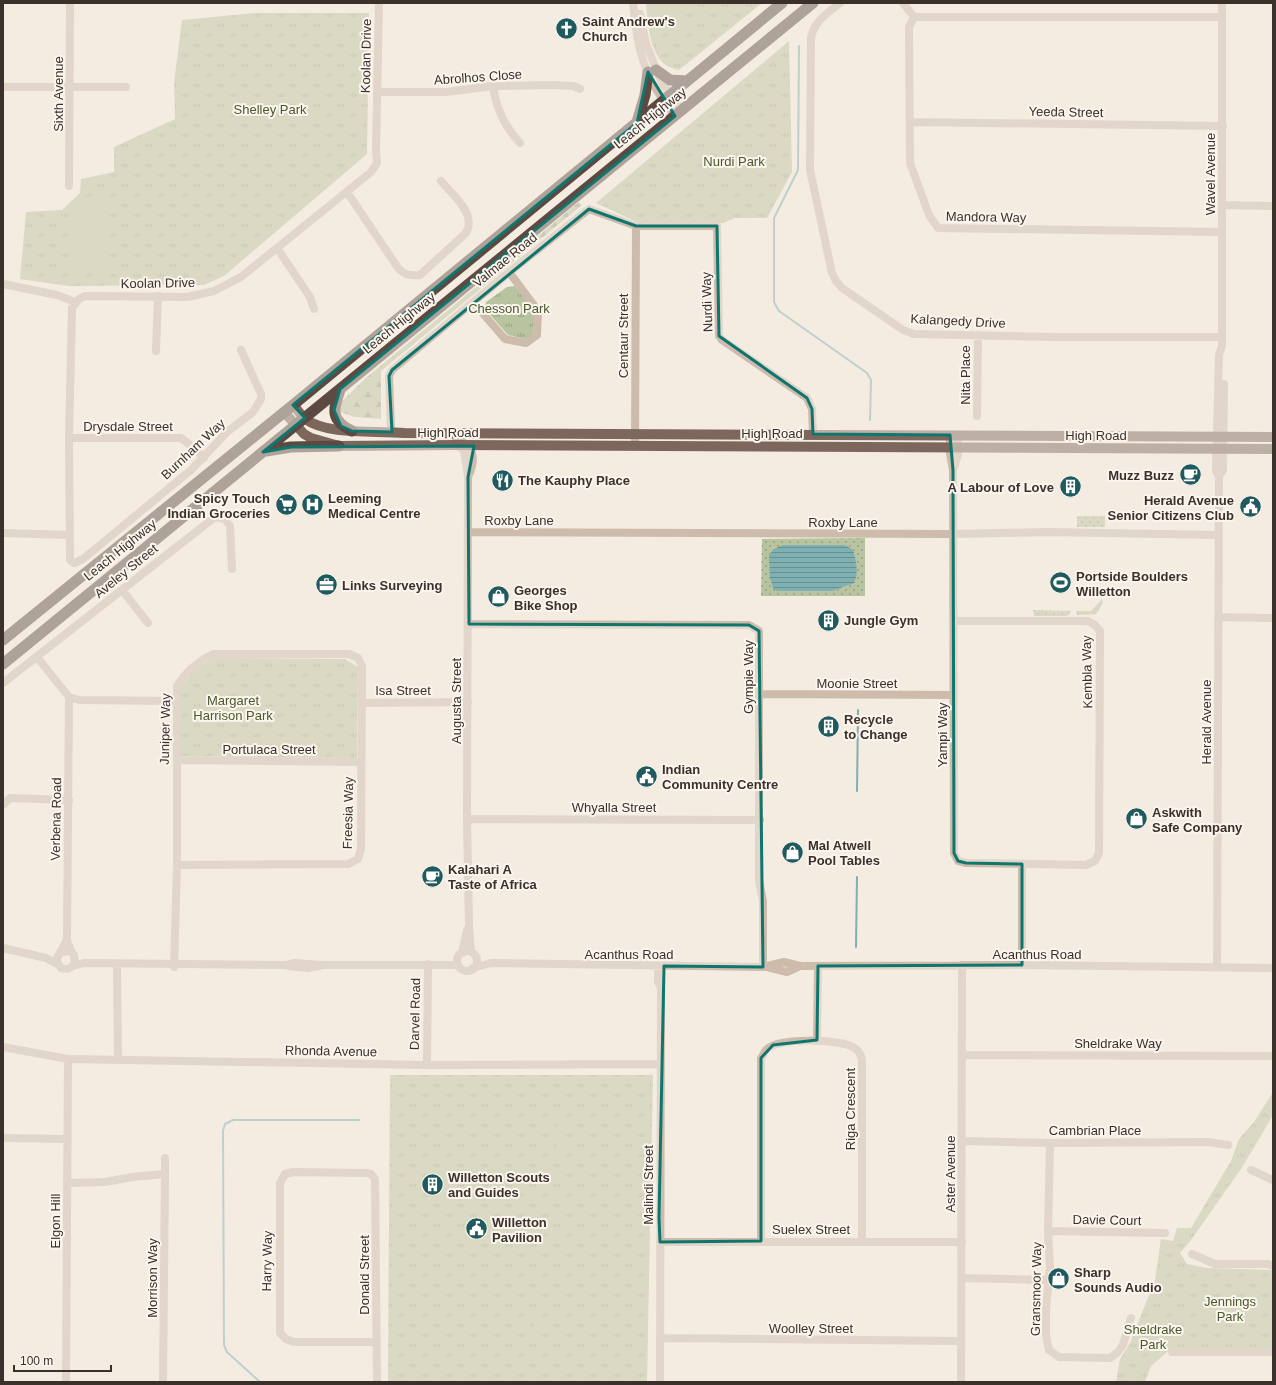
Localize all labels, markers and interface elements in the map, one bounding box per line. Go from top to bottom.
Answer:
place label: Saint Andrew's Church [582,14,675,44]
church icon: Saint Andrew's Church [554,15,580,41]
street label: Koolan Drive [358,19,374,93]
street label: Sixth Avenue [51,56,66,132]
street label: Abrolhos Close [434,66,522,88]
street label: Leach Highway [611,84,690,152]
park label: Shelley Park [234,102,307,117]
street label: Yeeda Street [1029,104,1104,120]
street label: Wavel Avenue [1203,133,1218,215]
park label: Nurdi Park [703,154,765,169]
street label: Mandora Way [946,209,1027,225]
street label: Valmae Road [470,230,540,290]
street label: Nurdi Way [698,271,716,332]
street label: Koolan Drive [121,275,195,291]
street label: Leach Highway [360,289,439,357]
street label: Centaur Street [616,293,631,378]
park label: Chesson Park [468,301,550,316]
street label: Kalangedy Drive [910,311,1006,331]
street label: Nita Place [958,345,973,405]
street label: Burnham Way [158,415,228,482]
street label: Drysdale Street [83,419,173,434]
street label: High Road [417,425,479,440]
street label: High Road [741,426,803,441]
street label: High Road [1065,428,1127,443]
cafe icon: Muzz Buzz [1177,462,1203,488]
restaurant icon: The Kauphy Place [489,467,515,493]
place label: Muzz Buzz [1108,468,1174,483]
place label: The Kauphy Place [518,473,630,488]
building icon: A Labour of Love [1057,474,1083,500]
place label: A Labour of Love [948,480,1054,495]
place label: Spicy Touch Indian Groceries [167,491,270,521]
place label: Leeming Medical Centre [328,491,420,521]
supermarket icon: Spicy Touch Indian Groceries [273,492,299,518]
hospital icon: Leeming Medical Centre [299,492,325,518]
place label: Herald Avenue Senior Citizens Club [1108,493,1234,523]
public building icon: Herald Avenue Senior Citizens Club [1237,494,1263,520]
street label: Roxby Lane [484,513,554,528]
street label: Roxby Lane [808,515,878,530]
street label: Leach Highway [81,516,160,584]
street label: Aveley Street [91,541,161,601]
place label: Portside Boulders Willetton [1076,569,1188,599]
sports icon: Portside Boulders Willetton [1047,570,1073,596]
office icon: Links Surveying [314,572,340,598]
place label: Links Surveying [342,578,442,593]
place label: Georges Bike Shop [514,583,578,613]
shop icon: Georges Bike Shop [486,584,512,610]
building icon: Jungle Gym [816,607,842,633]
place label: Jungle Gym [844,613,918,628]
street label: Kembla Way [1079,635,1095,709]
street label: Gympie Way [741,640,756,714]
street label: Augusta Street [449,658,464,744]
street label: Moonie Street [817,676,898,691]
street label: Herald Avenue [1199,679,1214,765]
street label: Isa Street [375,683,431,698]
street label: Juniper Way [157,692,173,765]
park label: Margaret Harrison Park [193,693,273,723]
street label: Yampi Way [935,702,950,768]
place label: Recycle to Change [844,712,908,742]
building icon: Recycle to Change [815,713,841,739]
street label: Portulaca Street [222,742,316,757]
place label: Indian Community Centre [662,762,778,792]
public building icon: Indian Community Centre [634,763,660,789]
street label: Freesia Way [340,776,356,849]
street label: Verbena Road [48,777,64,861]
street label: Whyalla Street [572,800,657,815]
place label: Askwith Safe Company [1152,805,1243,835]
shop icon: Askwith Safe Company [1124,806,1150,832]
place label: Mal Atwell Pool Tables [808,838,880,868]
shop icon: Mal Atwell Pool Tables [779,839,805,865]
place label: Kalahari A Taste of Africa [448,862,538,892]
cafe icon: Kalahari A Taste of Africa [420,863,446,889]
street label: Acanthus Road [585,947,673,962]
street label: Acanthus Road [993,947,1081,962]
street label: Darvel Road [407,978,423,1050]
street label: Sheldrake Way [1074,1036,1162,1051]
street label: Rhonda Avenue [285,1043,377,1059]
street label: Riga Crescent [843,1067,858,1150]
street label: Cambrian Place [1049,1123,1141,1138]
street label: Aster Avenue [943,1135,958,1213]
street label: Malindi Street [641,1145,656,1225]
place label: Willetton Scouts and Guides [448,1170,550,1200]
building icon: Willetton Scouts and Guides [419,1171,445,1197]
street label: Elgon Hill [48,1193,63,1248]
street label: Davie Court [1073,1212,1142,1228]
place label: Willetton Pavilion [492,1215,547,1245]
public building icon: Willetton Pavilion [464,1216,490,1242]
street label: Suelex Street [772,1222,850,1237]
street label: Harry Way [259,1230,275,1292]
street label: Donald Street [357,1235,372,1315]
street label: Morrison Way [145,1238,160,1318]
street label: Gransmoor Way [1028,1241,1044,1336]
place label: Sharp Sounds Audio [1074,1265,1162,1295]
shop icon: Sharp Sounds Audio [1045,1266,1071,1292]
park label: Jennings Park [1204,1294,1257,1324]
street label: Woolley Street [769,1321,854,1336]
park label: Sheldrake Park [1124,1322,1182,1352]
scale bar [14,1347,111,1373]
text: 100 m [20,1354,53,1368]

